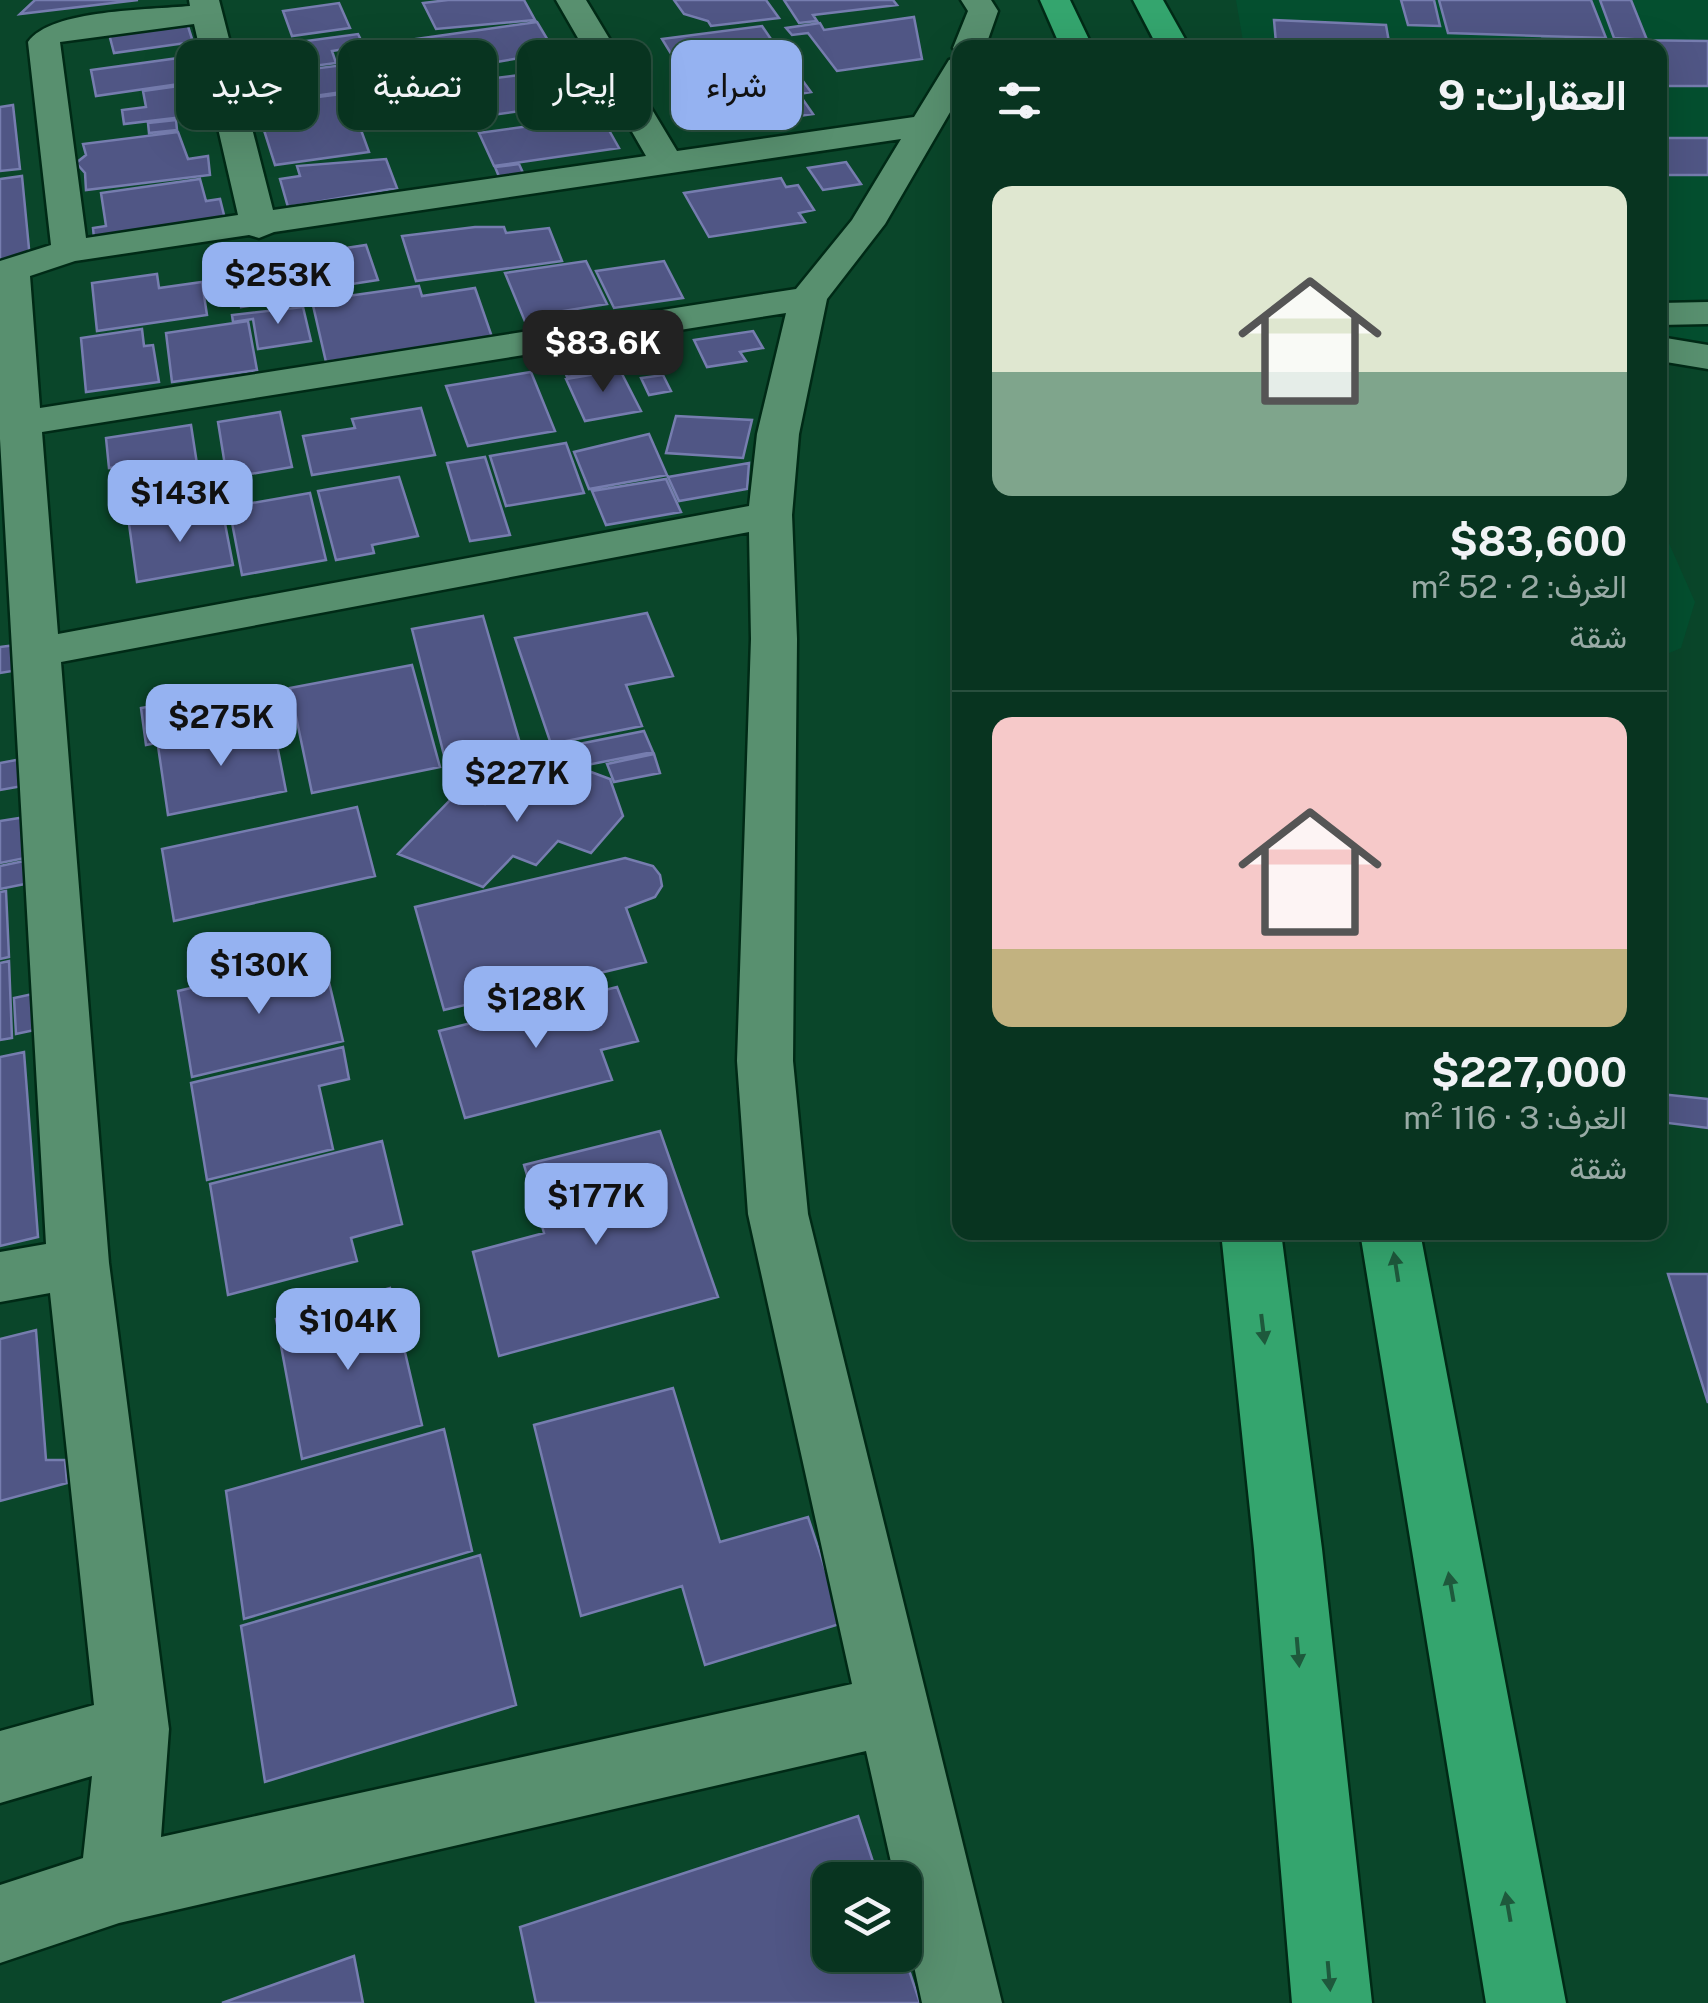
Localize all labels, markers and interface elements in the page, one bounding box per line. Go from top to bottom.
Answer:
chip: جديد [176,40,318,130]
chip: تصفية [338,40,497,130]
chip: إيجار [517,40,651,130]
chip: شراء [671,40,802,130]
text: العقارات: 9 [1438,70,1627,119]
icon: filters [992,73,1047,128]
pin: $253K [208,242,348,327]
icon: home [1220,251,1400,431]
text: $253K [224,256,332,293]
pin: $83.6K [522,310,684,395]
text: $83.6K [544,324,662,361]
pin: $143K [110,460,250,545]
text: $143K [130,474,230,511]
text: $83,600 [1449,516,1627,565]
text: الغرف: 2 · 52 m² [1411,568,1627,605]
text: شقة [1569,618,1627,655]
pin: $275K [151,684,291,769]
text: $275K [168,698,274,735]
pin: $227K [447,740,587,825]
text: $227K [464,754,570,791]
icon: home [1220,782,1400,962]
pin: $130K [189,932,329,1017]
text: $130K [209,946,309,983]
pin: $128K [466,966,606,1051]
text: $128K [486,980,586,1017]
text: $227,000 [1431,1047,1627,1096]
text: الغرف: 3 · 116 m² [1403,1099,1627,1136]
text: شقة [1569,1149,1627,1186]
pin: $177K [526,1163,666,1248]
text: $177K [547,1177,645,1214]
one-way arrow [1388,1251,1403,1282]
pin: $104K [278,1288,418,1373]
text: $104K [298,1302,398,1339]
one-way arrow [1255,1314,1271,1346]
one-way arrow [1443,1571,1458,1602]
one-way arrow [1290,1637,1306,1669]
map controls [812,1862,922,1972]
button: layers [812,1862,922,1972]
one-way arrow [1500,1891,1515,1922]
one-way arrow [1321,1960,1337,1992]

